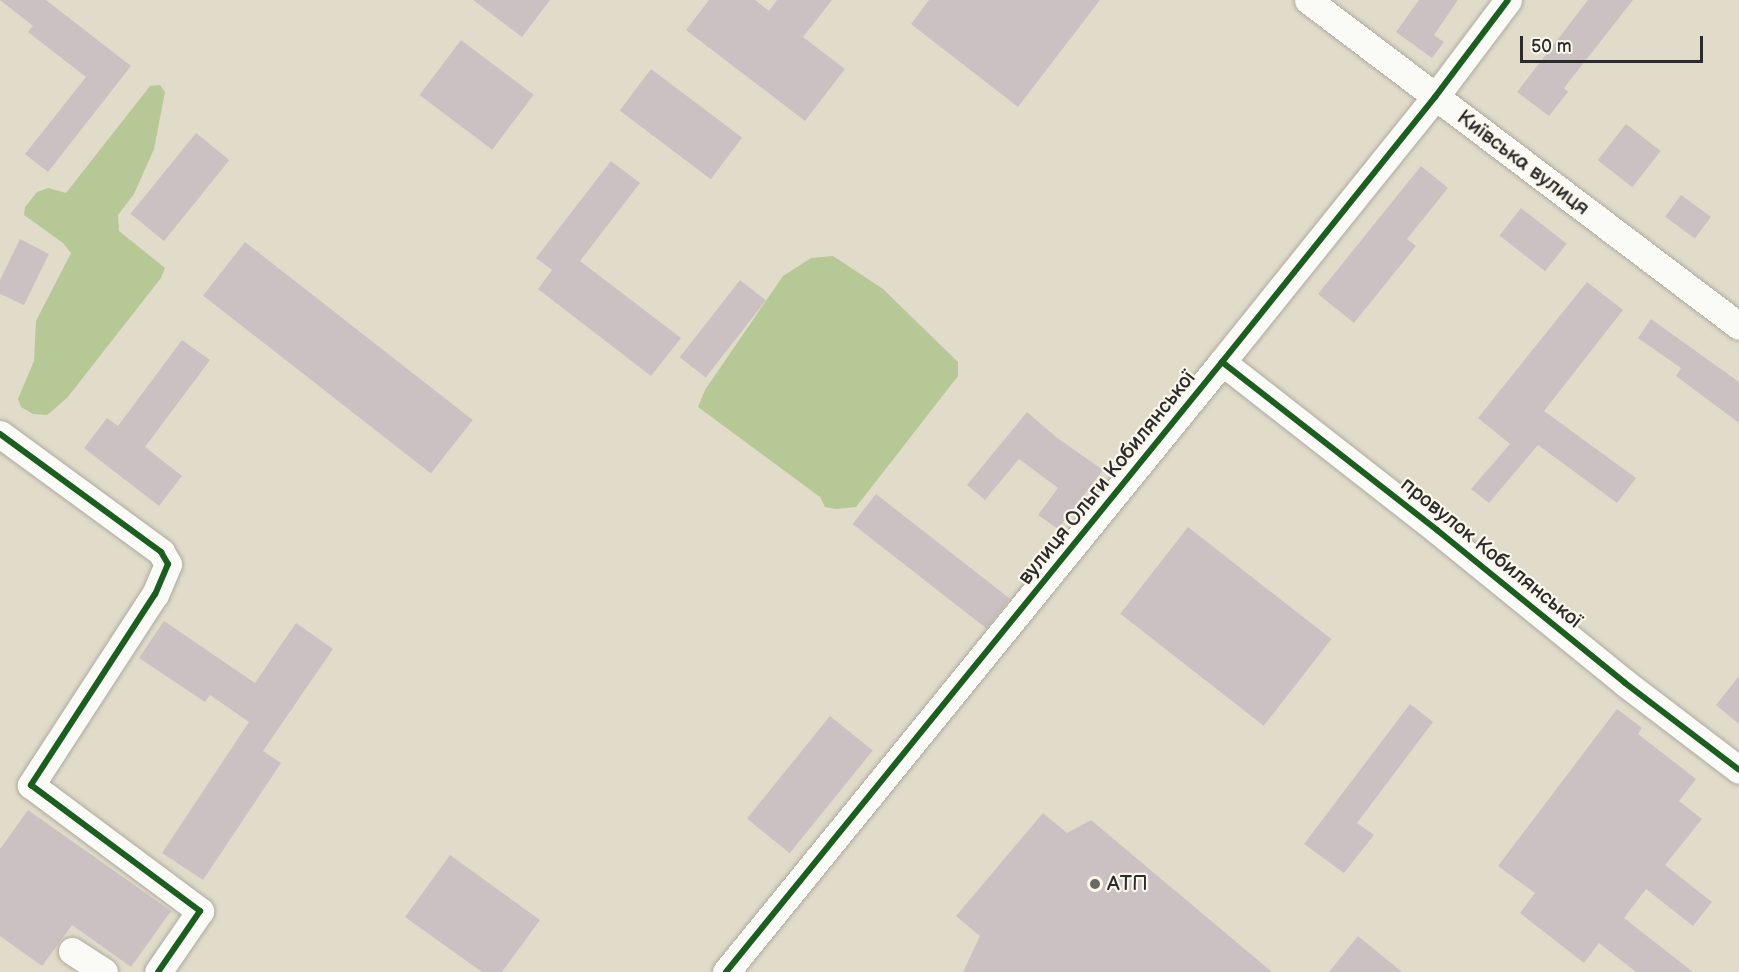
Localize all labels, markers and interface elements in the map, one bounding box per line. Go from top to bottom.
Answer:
scale bar [1523,24,1706,62]
text: 50 m [1531,36,1572,57]
street label: Київська вулиця [1452,105,1594,221]
street label: вулиця Ольги Кобилянської [1013,366,1201,590]
street label: провулок Кобилянської [1395,472,1587,634]
place label: АТП [1107,871,1148,897]
marker: АТП [1088,877,1102,891]

